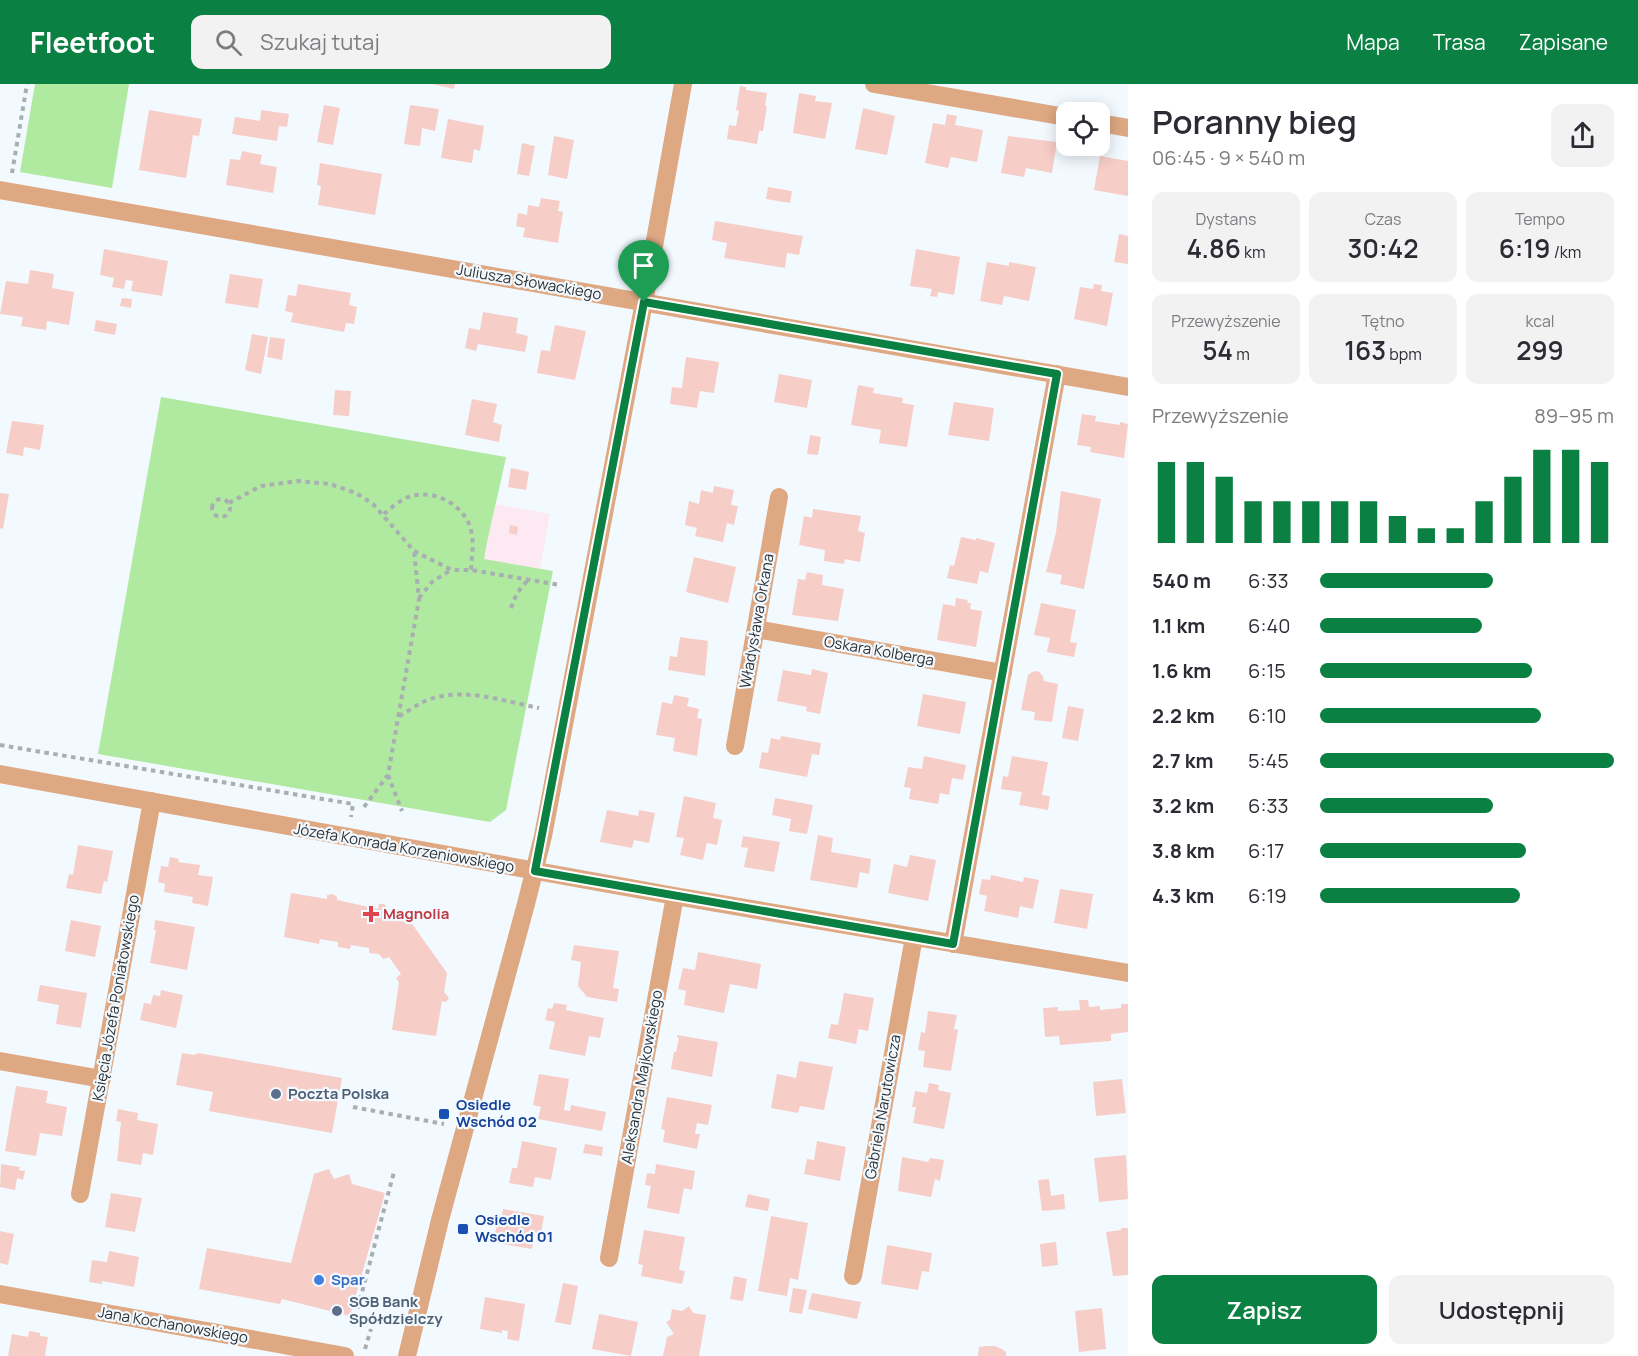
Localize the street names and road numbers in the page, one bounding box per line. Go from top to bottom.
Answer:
street label: Juliusza Słowackiego [455,258,603,305]
street label: Władysława Orkana [734,552,779,690]
street label: Oskara Kolberga [822,630,936,671]
street label: Józefa Konrada Korzeniowskiego [292,818,516,877]
street label: Księcia Józefa Poniatowskiego [87,893,144,1103]
street label: Aleksandra Majkowskiego [616,988,667,1166]
street label: Gabriela Narutowicza [859,1033,906,1181]
street label: Jana Kochanowskiego [96,1301,250,1348]

